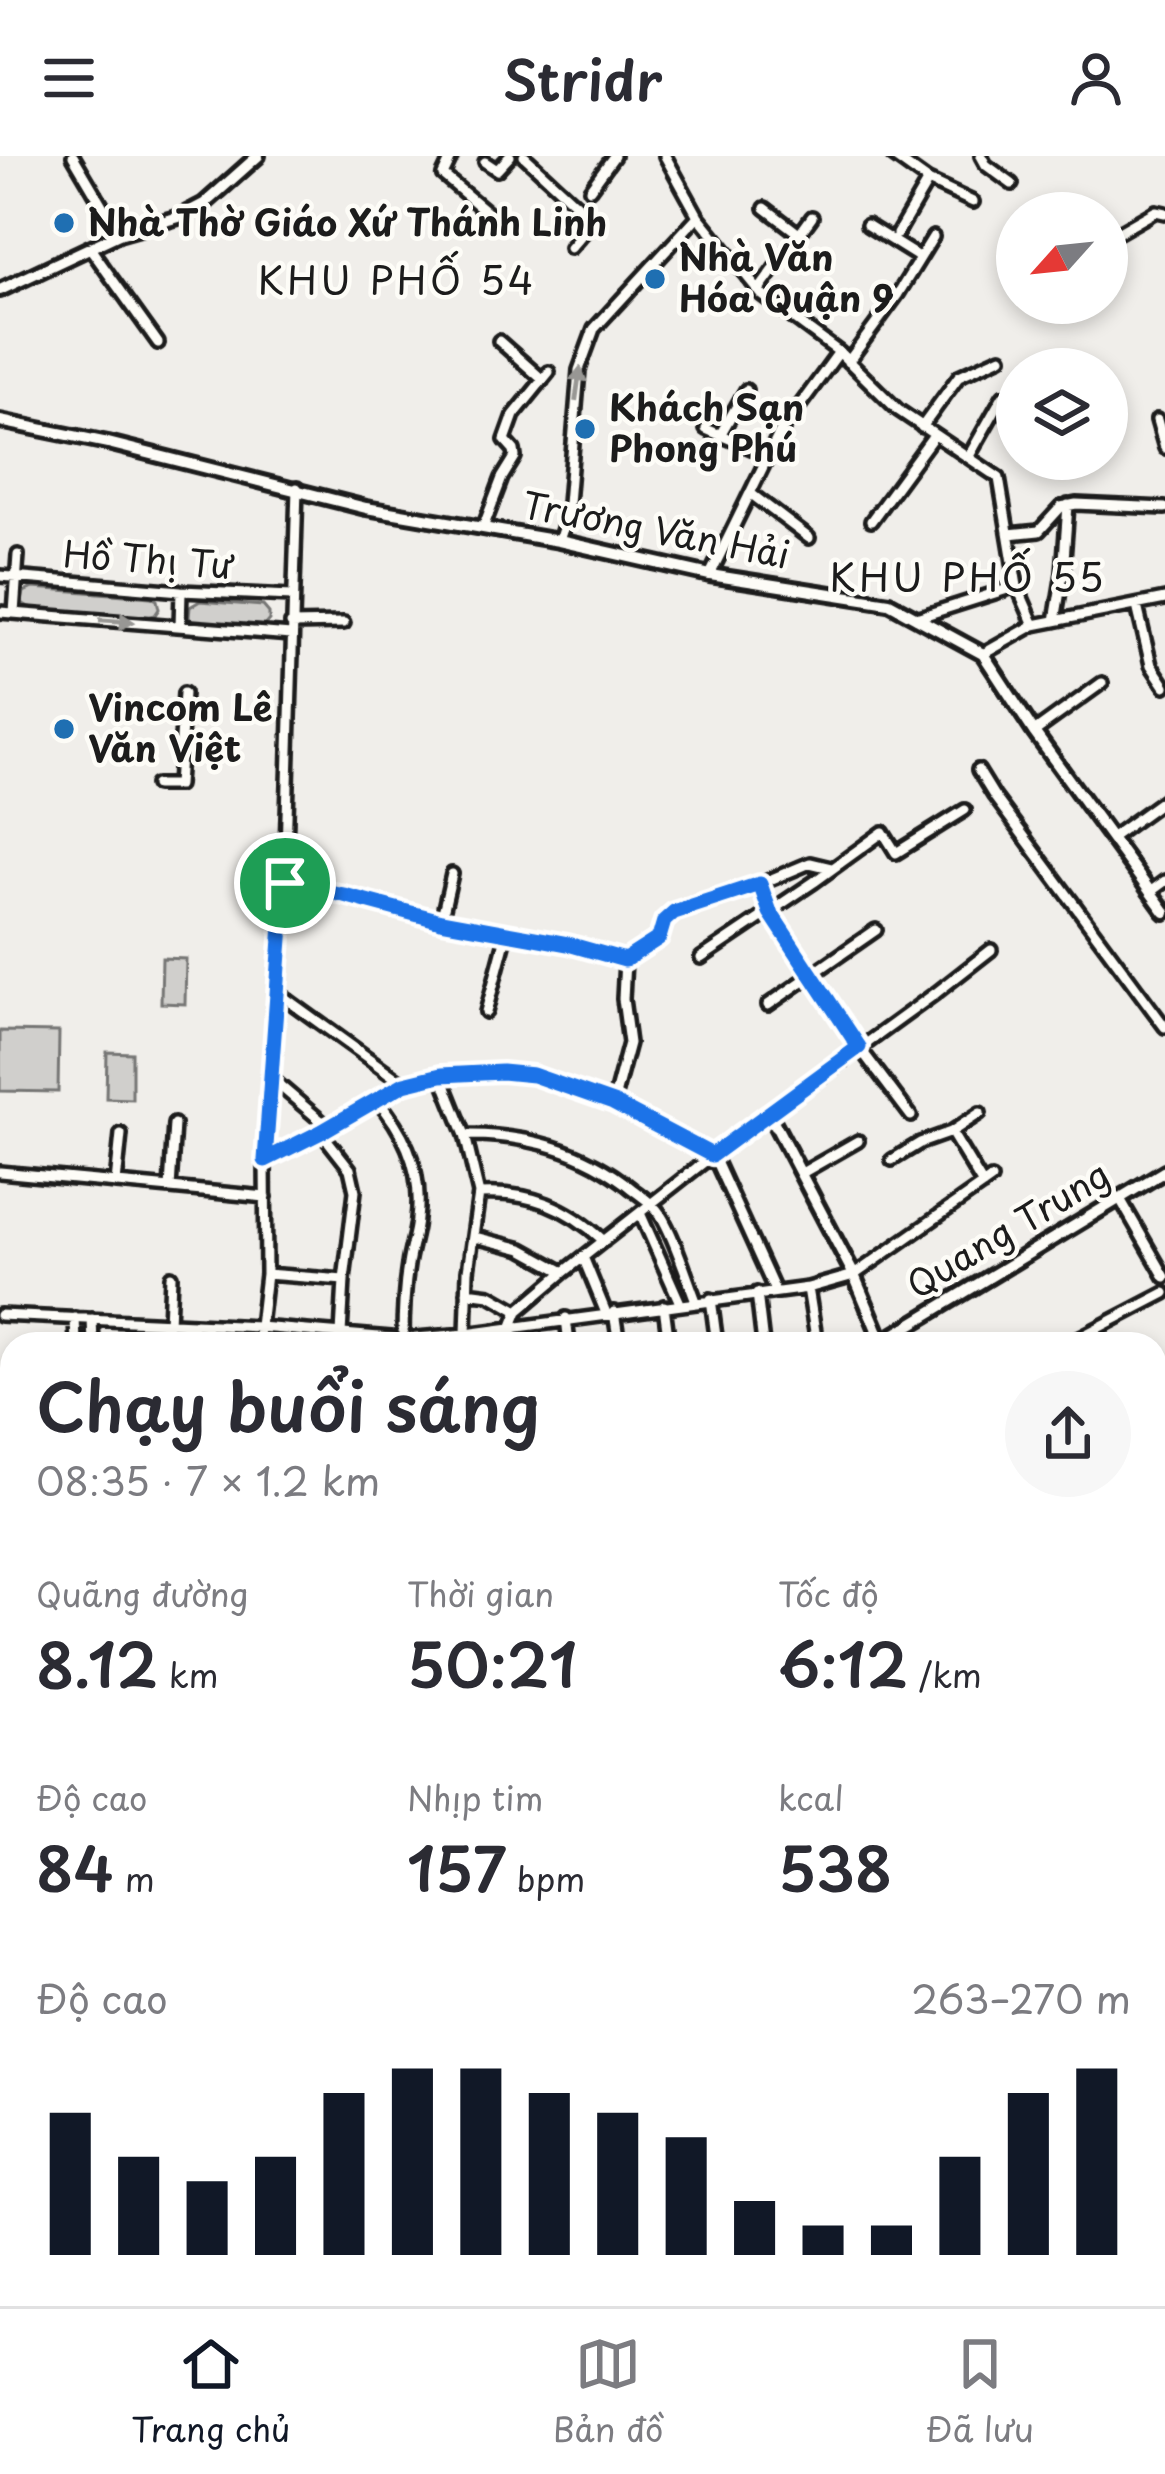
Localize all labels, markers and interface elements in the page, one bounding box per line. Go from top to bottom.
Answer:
text: Stridr [503,38,662,119]
icon: menu [36,45,102,111]
icon: person [1063,45,1129,111]
north arrow [996,192,1128,324]
map controls [996,192,1128,480]
place label: Nhà Thờ Giáo Xứ Thánh Linh [88,194,607,248]
marker: Nhà Thờ Giáo Xứ Thánh Linh [51,210,77,236]
place label: Nhà Văn Hóa Quận 9 [679,229,894,324]
district label: KHU PHỐ 54 [257,249,537,308]
marker: Nhà Văn Hóa Quận 9 [642,266,668,292]
button: layers [996,348,1128,480]
one-way arrow [569,365,588,402]
place label: Khách Sạn Phong Phú [609,379,804,474]
marker: Khách Sạn Phong Phú [572,416,598,442]
street label: Trương Văn Hải [518,476,795,580]
street label: Hồ Thị Tư [61,525,237,591]
district label: KHU PHỐ 55 [829,546,1107,605]
one-way arrow [99,612,136,631]
place label: Vincom Lê Văn Việt [88,679,272,774]
marker: Vincom Lê Văn Việt [51,716,77,742]
pin [234,832,336,934]
icon: arrive [252,850,318,916]
street label: Quang Trung [895,1146,1119,1310]
text: Chạy buổi sáng [36,1355,540,1454]
button: share [1005,1371,1131,1497]
text: 08:35 · 7 × 1.2 km [36,1450,380,1509]
text: Quãng đường [36,1568,249,1618]
text: Thời gian [407,1568,554,1618]
text: Tốc độ [778,1568,879,1618]
text: 8.12 [36,1618,158,1708]
text: 50:21 [407,1618,577,1708]
text: 6:12 [778,1618,908,1708]
text: km [158,1649,218,1699]
text: /km [908,1649,982,1699]
text: Độ cao [36,1772,147,1822]
text: Nhịp tim [407,1772,543,1822]
text: kcal [778,1772,844,1822]
text: 84 [36,1822,114,1912]
text: 157 [407,1822,506,1912]
text: 538 [778,1822,892,1912]
text: m [114,1853,155,1903]
text: bpm [506,1853,585,1903]
text: Độ cao [36,1968,168,2027]
text: 263–270 m [911,1968,1131,2027]
tab: Trang chủ [131,2331,290,2453]
tab: Bản đồ [553,2331,663,2453]
tab: Đã lưu [926,2331,1034,2453]

